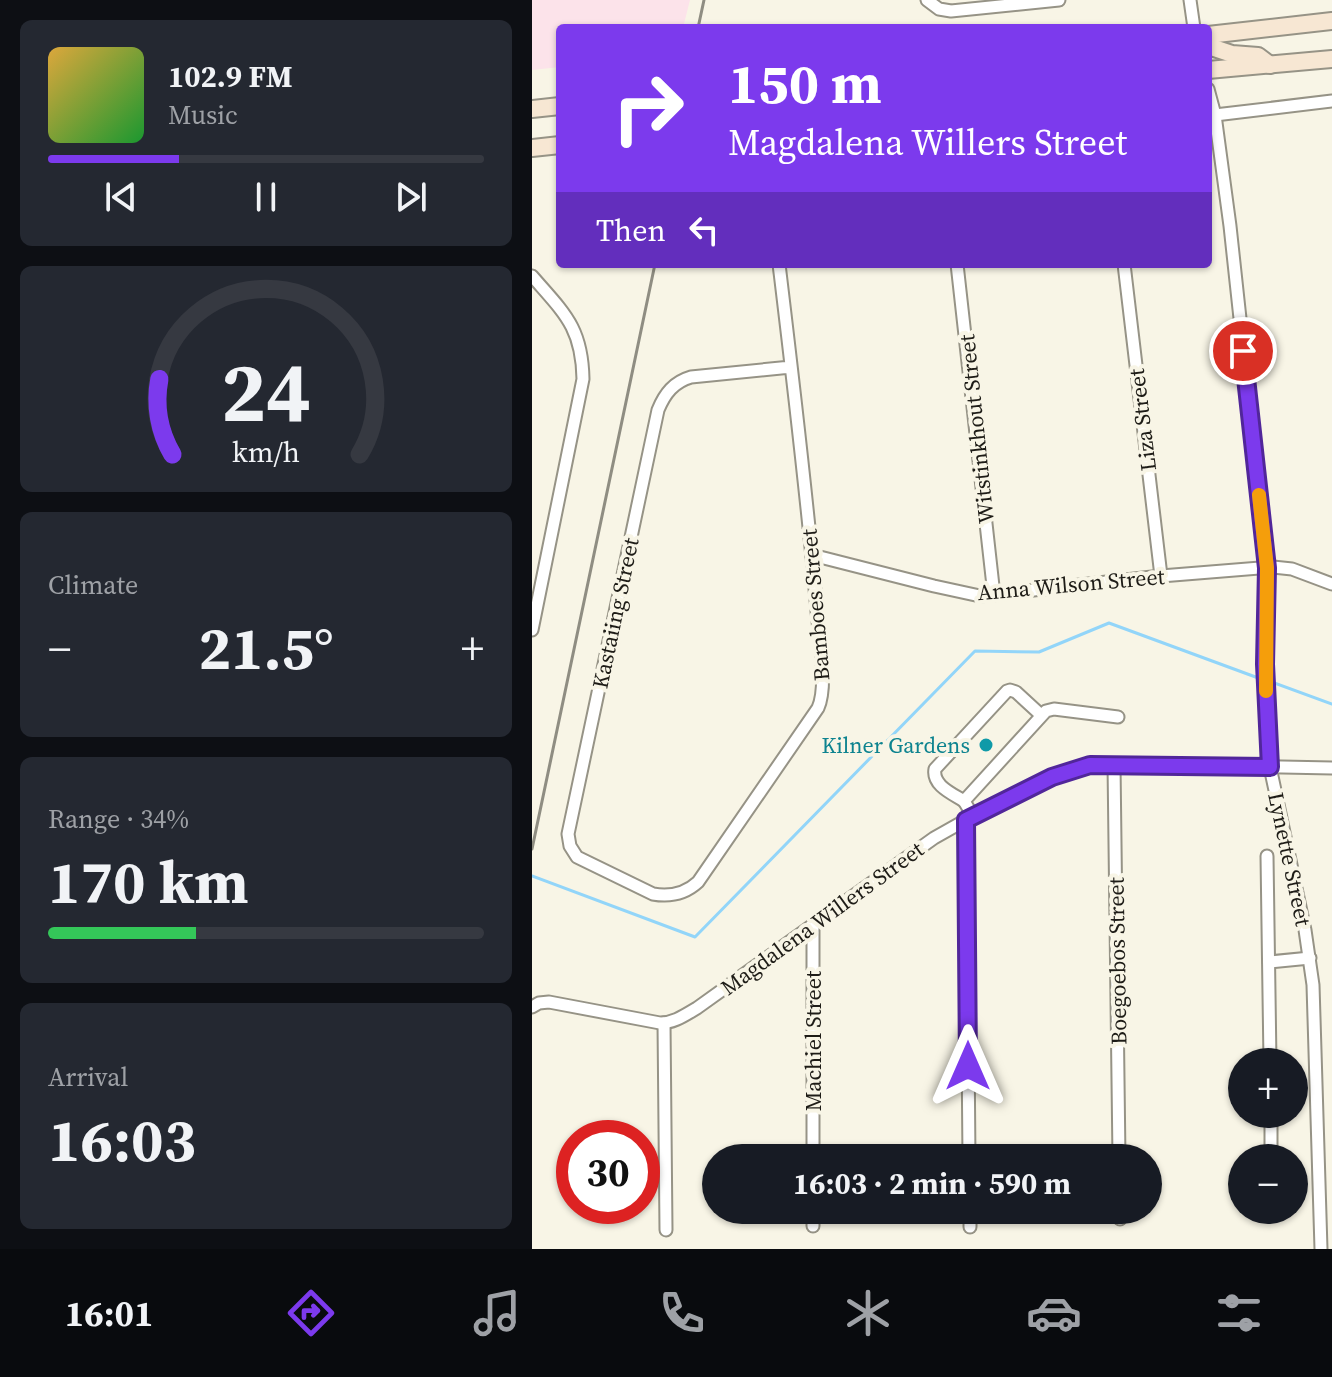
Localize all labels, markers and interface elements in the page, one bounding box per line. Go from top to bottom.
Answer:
text: 150 m [728,45,882,122]
text: 102.9 FM [168,56,293,97]
icon: right [596,56,700,160]
text: Music [168,97,238,133]
text: Magdalena Willers Street [728,118,1127,167]
icon: previous [99,175,143,219]
icon: pause [244,175,288,219]
icon: next [389,175,433,219]
icon: left [682,208,726,252]
text: Then [596,210,666,251]
pin [1209,317,1277,385]
icon: arrive [1221,329,1265,373]
street label: Witstinkhout Street [951,332,1001,525]
text: 24 [221,334,311,448]
street label: Liza Street [1121,366,1163,473]
text: km/h [232,432,300,472]
street label: Bamboes Street [793,527,837,682]
street label: Kastaiing Street [584,534,646,691]
street label: Anna Wilson Street [976,561,1167,607]
text: Climate [48,567,138,603]
text: 21.5° [198,607,334,689]
text: − [48,618,71,679]
text: + [461,618,484,679]
place label: Kilner Gardens [821,730,970,760]
marker: Kilner Gardens [977,736,995,754]
street label: Lynette Street [1261,789,1319,929]
text: Range · 34% [48,801,189,837]
street label: Magdalena Willers Street [714,834,930,1002]
text: 170 km [48,841,249,923]
street label: Boegoebos Street [1101,876,1133,1045]
street label: Machiel Street [798,970,828,1111]
position arrow [926,1024,1010,1108]
map controls [1228,1048,1308,1224]
button: + [1228,1048,1308,1128]
text: Arrival [48,1059,128,1095]
text: 16:03 [48,1099,196,1181]
speed limit sign: 30 [556,1120,660,1224]
button: − [1228,1144,1308,1224]
text: 16:03 · 2 min · 590 m [793,1163,1071,1204]
icon: directions [283,1285,339,1341]
icon: music [469,1285,525,1341]
icon: phone [654,1285,710,1341]
icon: climate [840,1285,896,1341]
icon: car [1026,1285,1082,1341]
icon: filters [1211,1285,1267,1341]
text: 16:01 [65,1289,154,1338]

